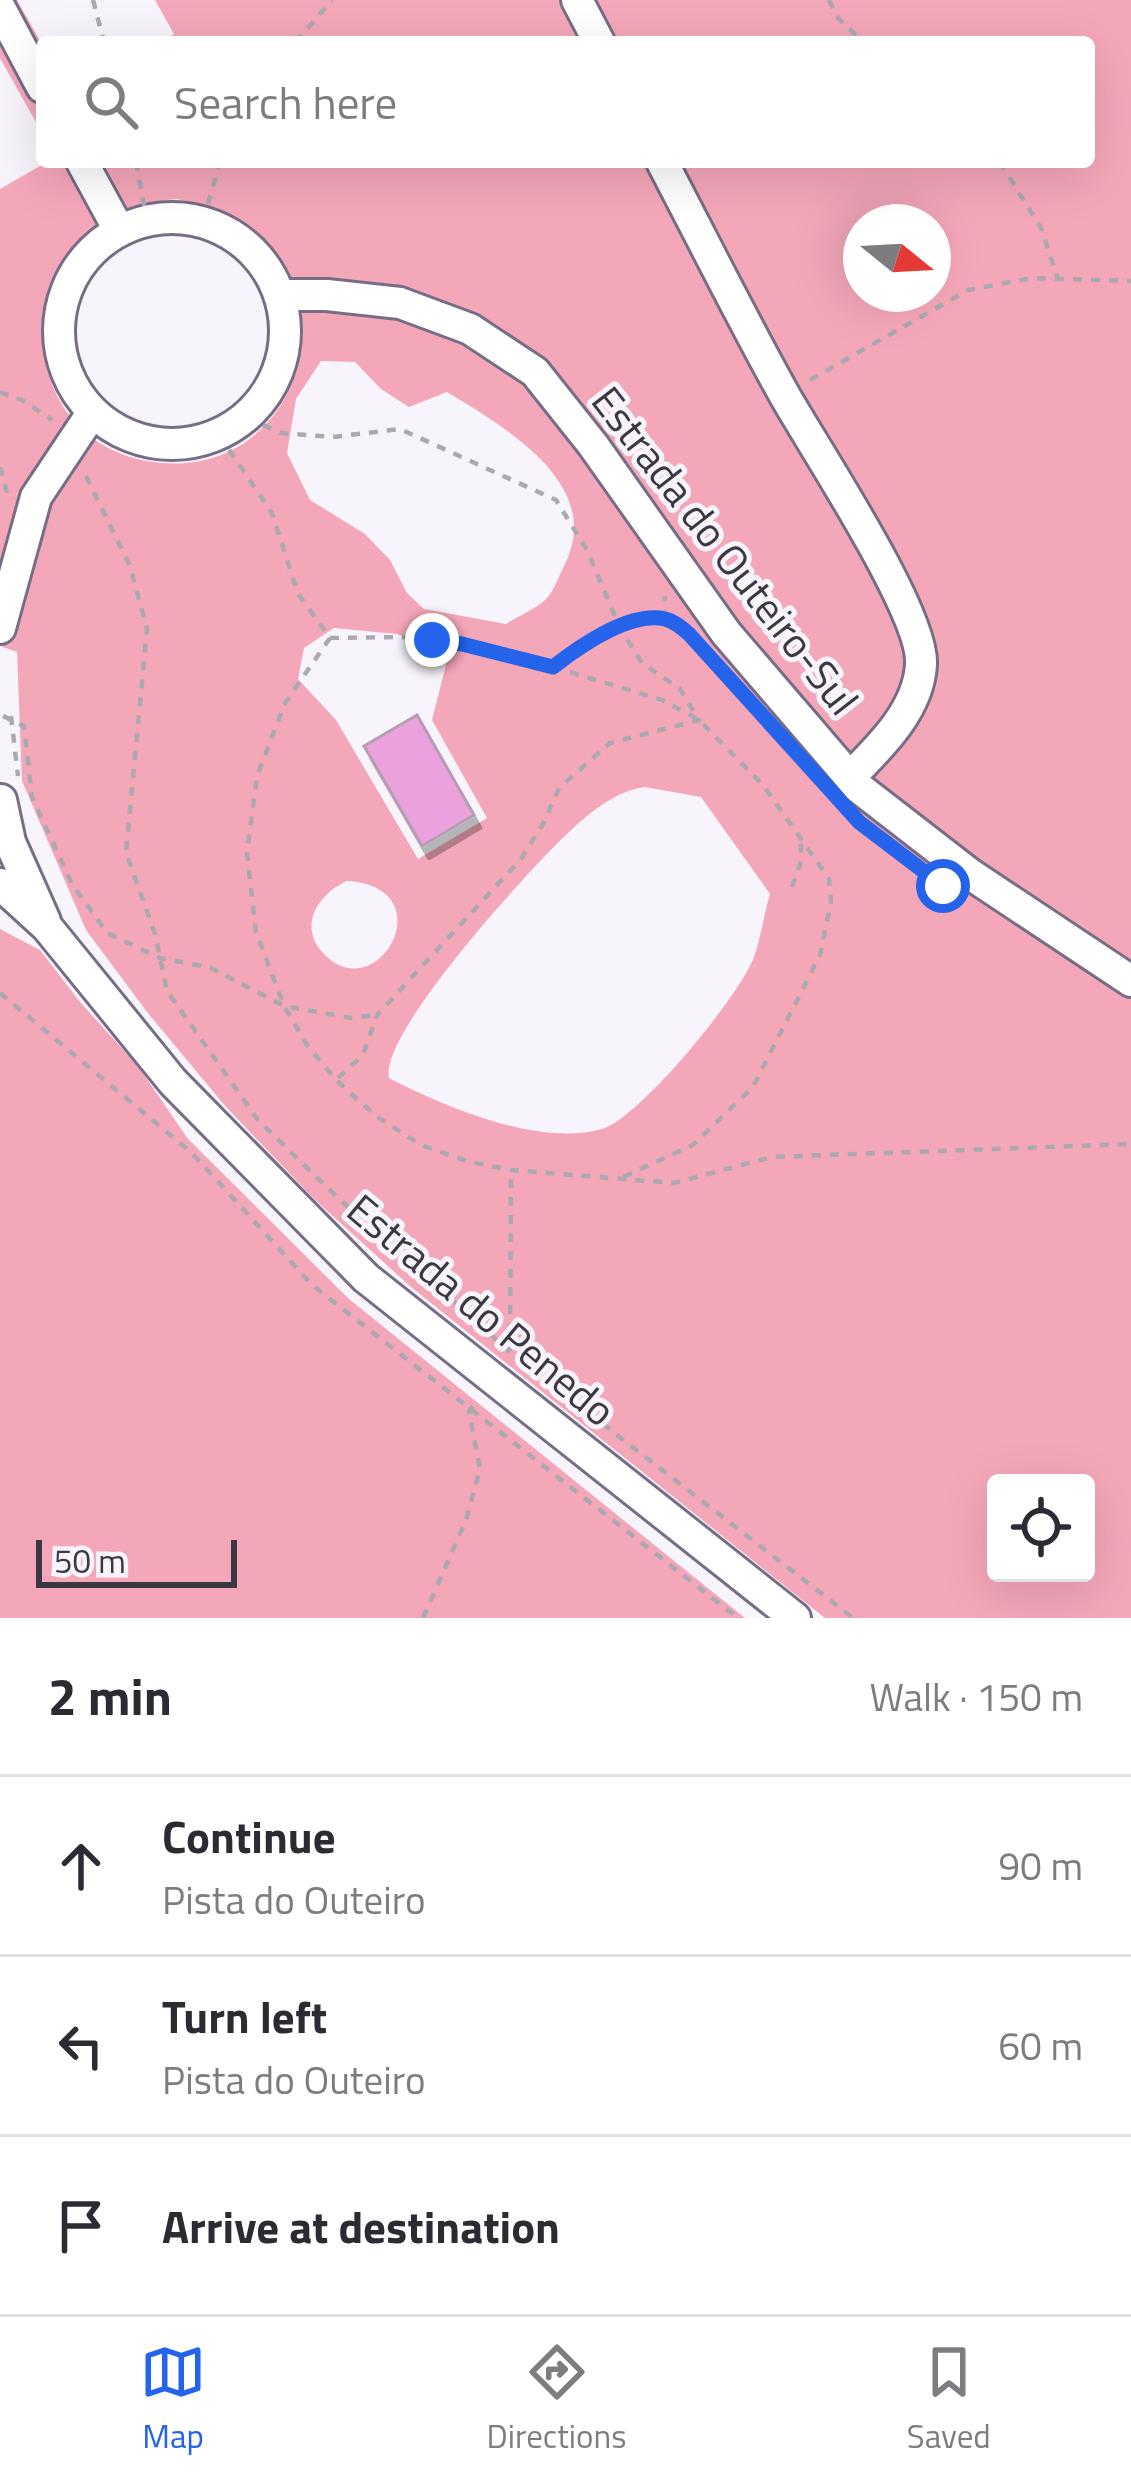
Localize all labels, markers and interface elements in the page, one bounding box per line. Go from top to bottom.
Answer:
search box [36,36,1095,168]
text: Search here [174,68,397,136]
icon: search [78,69,144,135]
north arrow [843,204,951,312]
street label: Estrada do Outeiro-Sul [577,372,875,728]
route end [405,613,459,667]
route start [916,859,970,913]
street label: Estrada do Penedo [334,1177,630,1441]
map controls [987,1474,1095,1582]
button: locate [987,1474,1095,1582]
scale bar [36,1534,237,1587]
text: 50 m [54,1536,126,1586]
text: 2 min [48,1657,172,1735]
text: Walk · 150 m [869,1667,1083,1726]
text: Continue [162,1802,336,1870]
icon: ahead [48,1833,114,1899]
text: 90 m [998,1836,1083,1895]
text: Pista do Outeiro [162,1870,425,1929]
text: Turn left [162,1982,327,2050]
icon: left [48,2013,114,2079]
text: 60 m [998,2016,1083,2075]
text: Pista do Outeiro [162,2050,425,2109]
text: Arrive at destination [162,2192,560,2260]
icon: arrive [48,2193,114,2259]
tab: Map [140,2339,206,2461]
tab: Directions [487,2339,626,2461]
tab: Saved [907,2339,991,2461]

